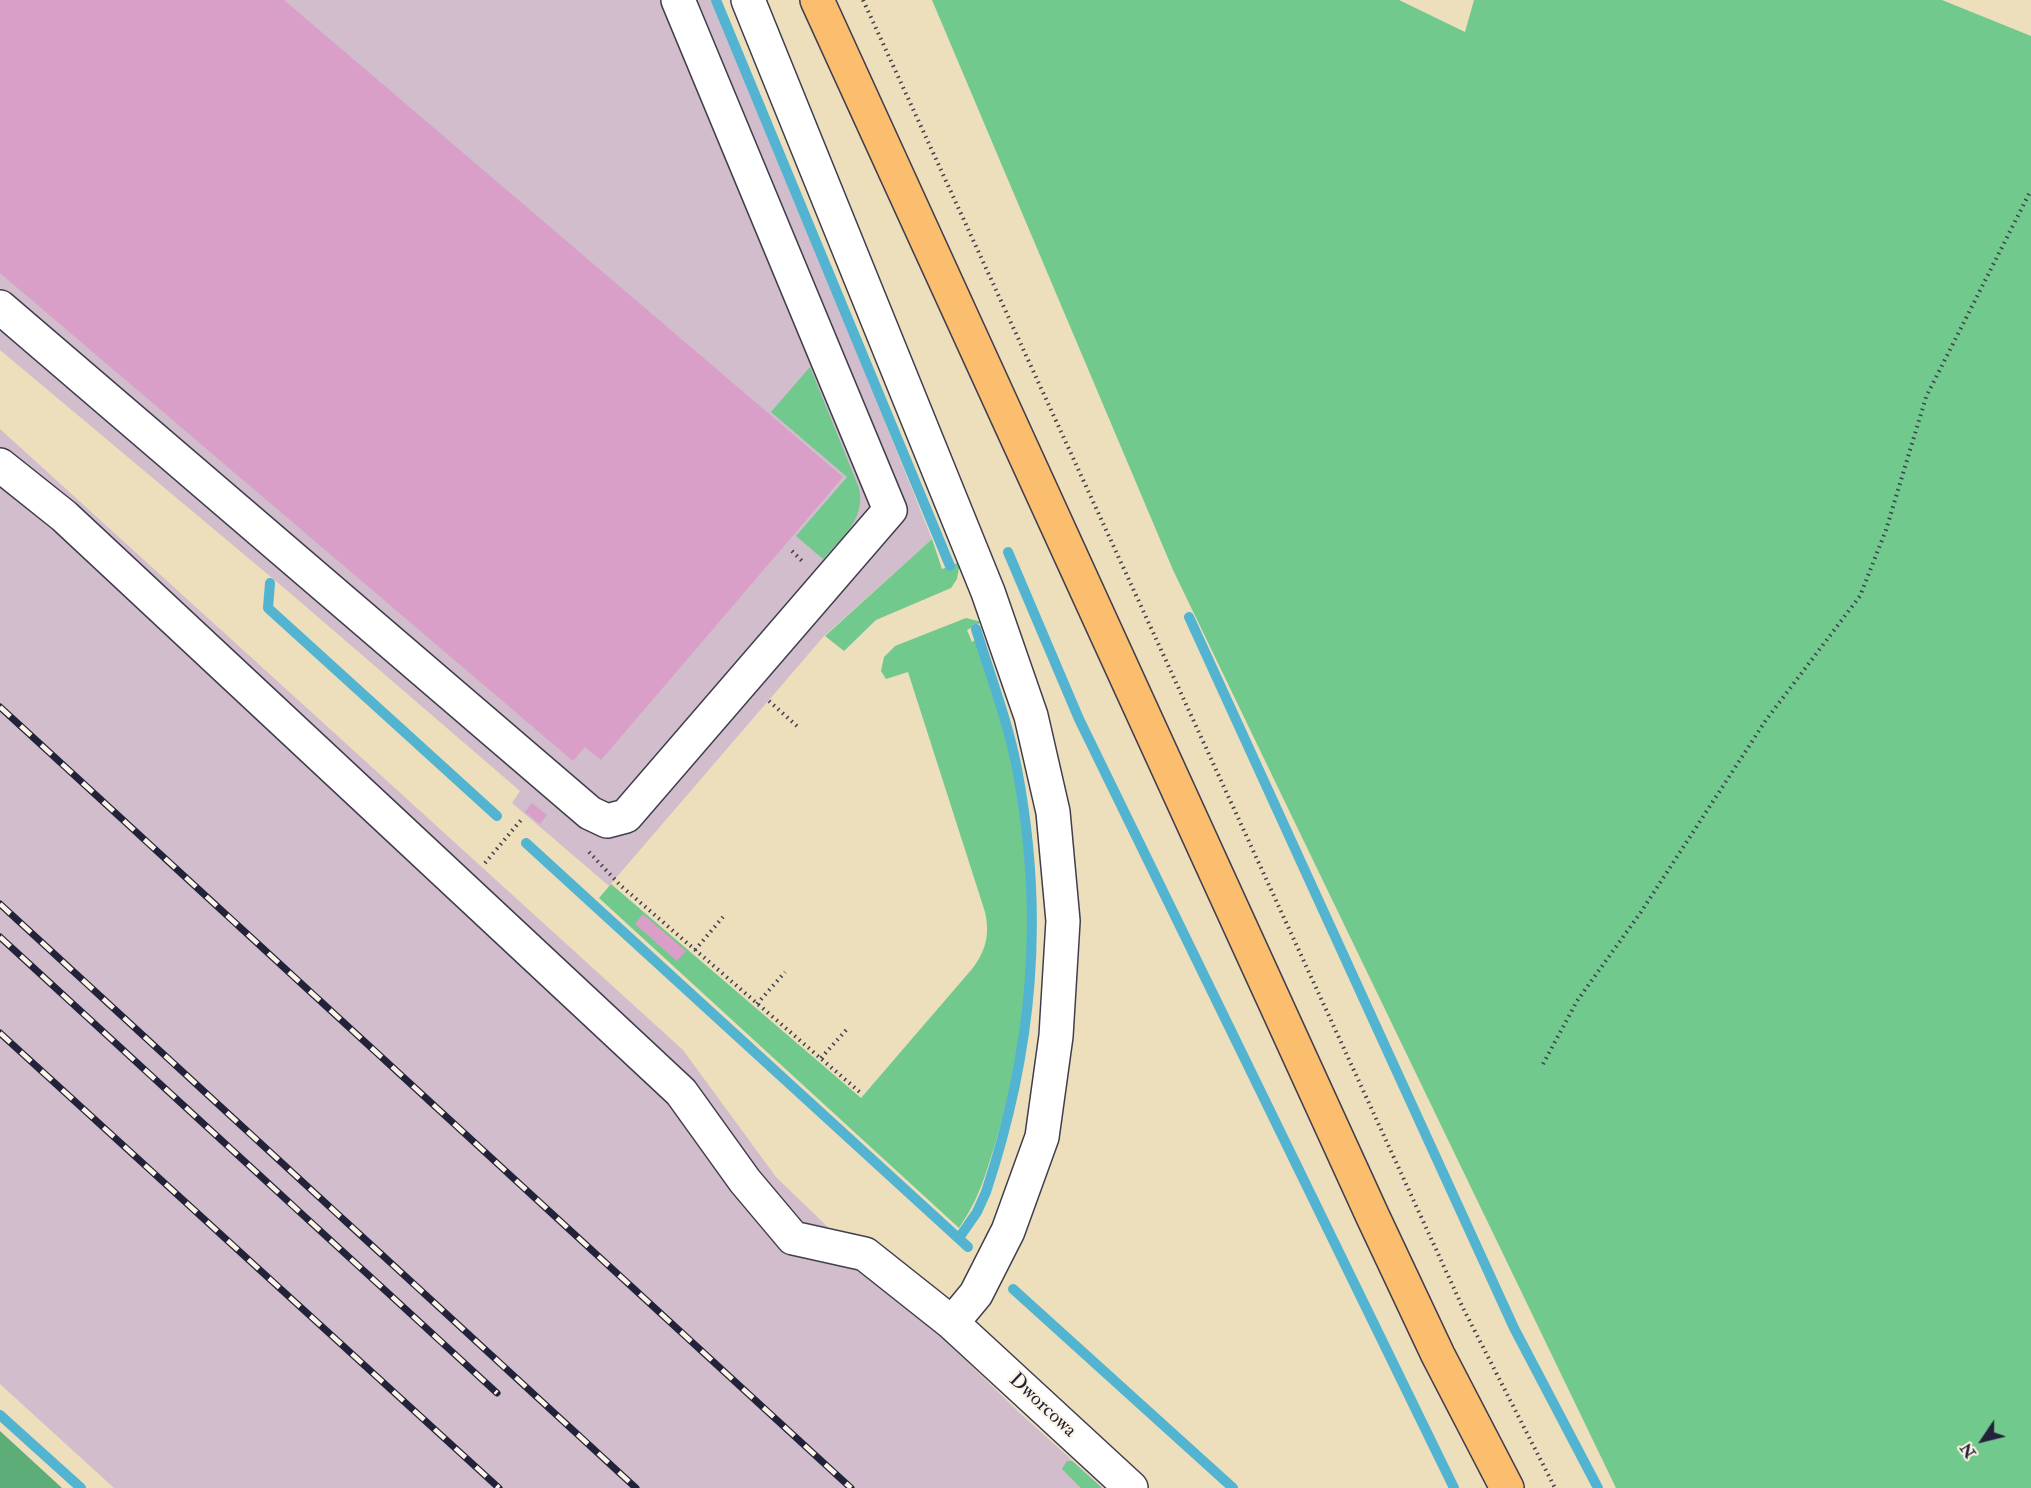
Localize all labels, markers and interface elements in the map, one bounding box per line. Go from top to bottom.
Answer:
street label: Dworcowa [1003,1369,1081,1443]
north arrow [1953,1410,2013,1470]
text: N [1956,1439,1981,1462]

